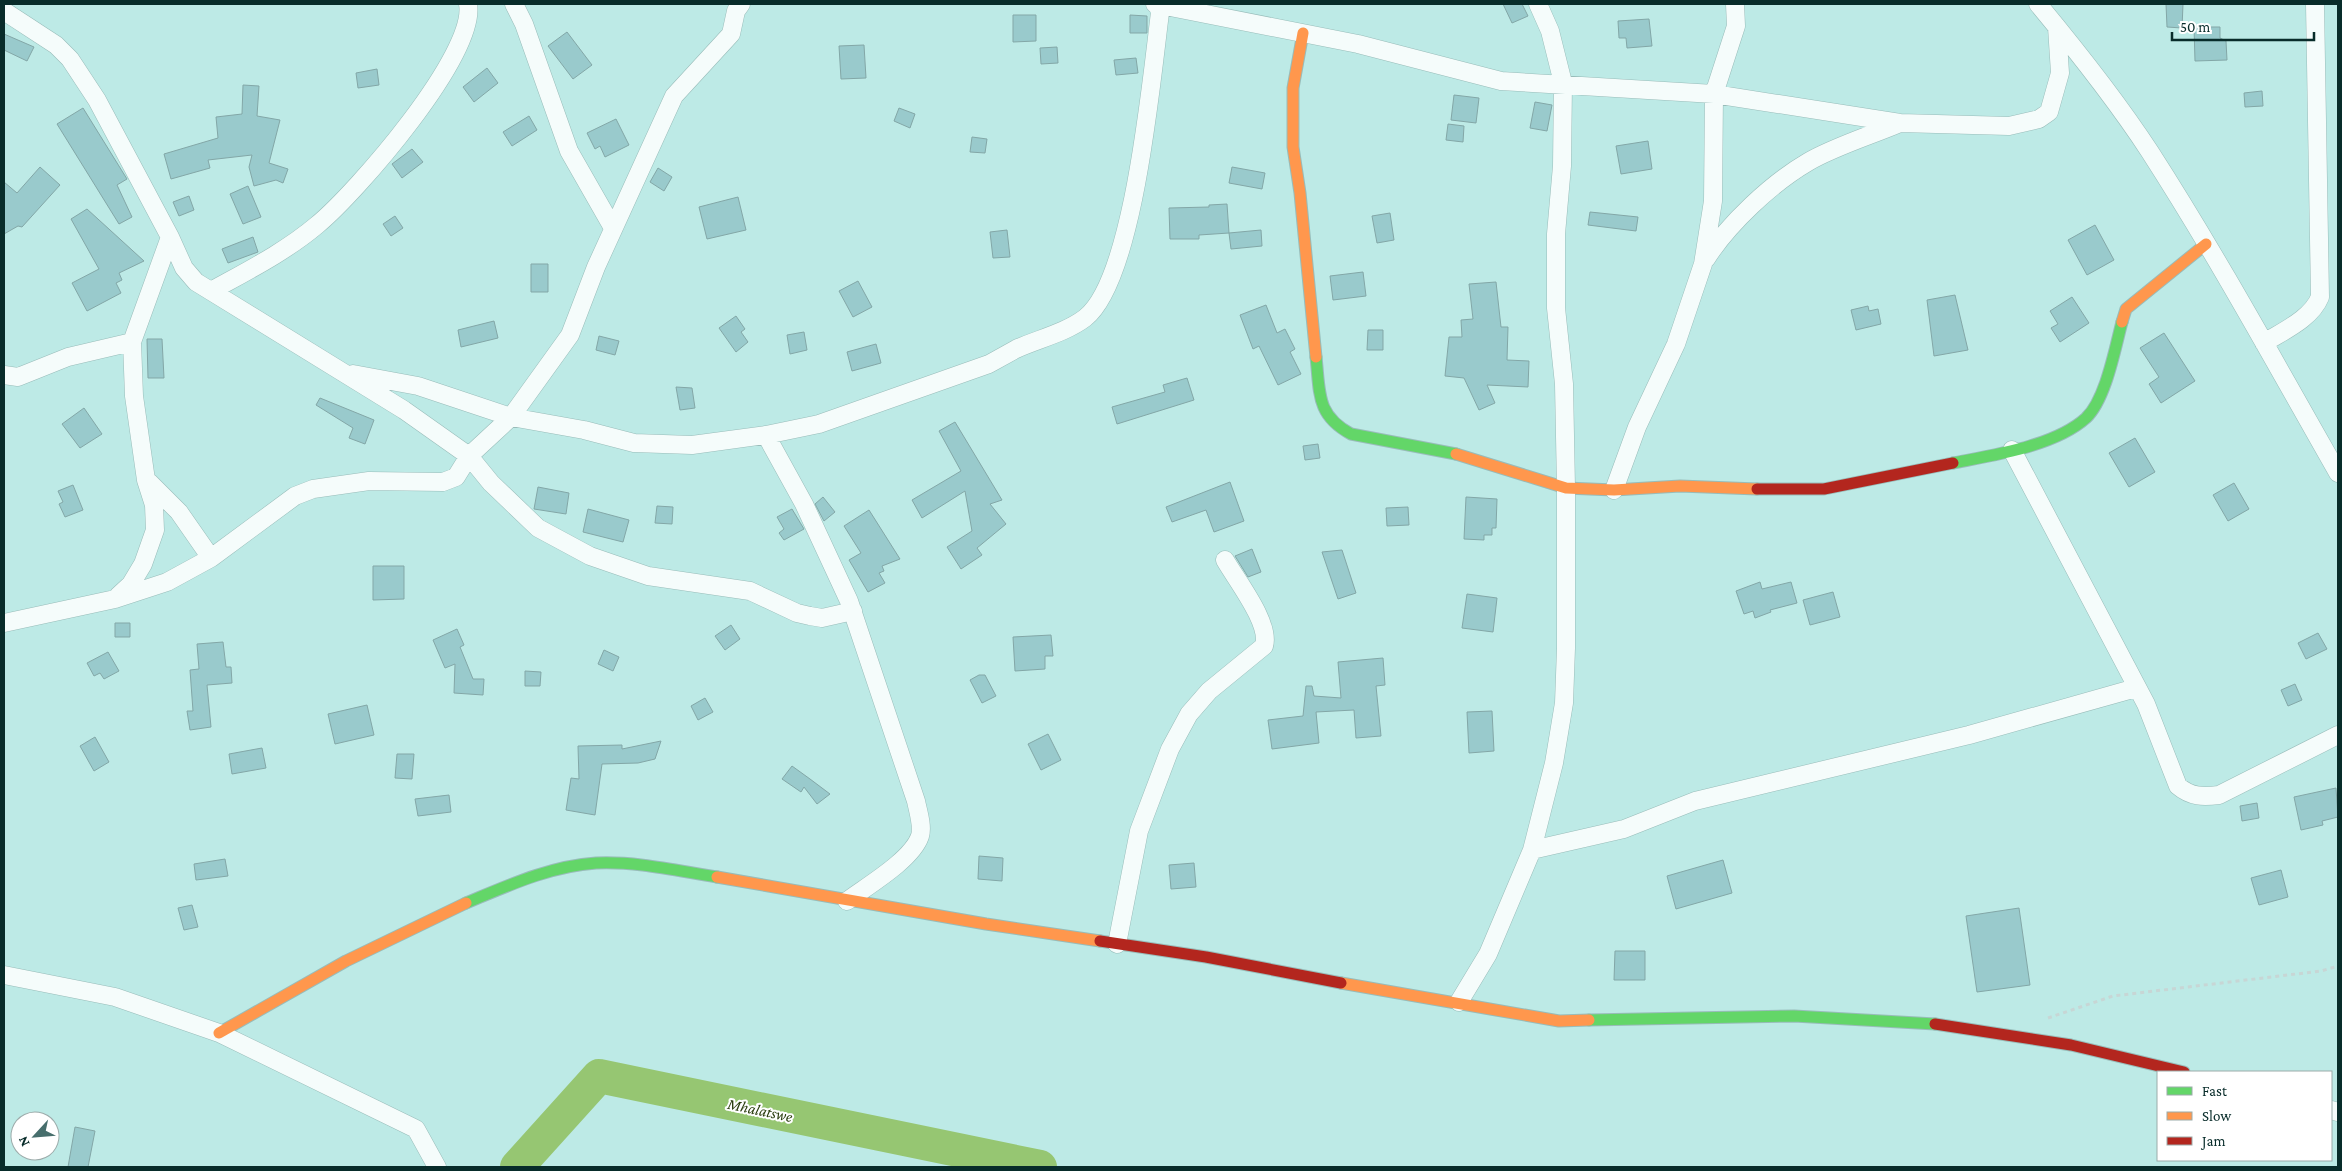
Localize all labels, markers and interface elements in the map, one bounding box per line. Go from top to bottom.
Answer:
scale bar [2172,10,2314,42]
text: 50 m [2180,19,2210,35]
legend [2157,1071,2332,1161]
text: Fast [2202,1083,2228,1099]
water label: Mhalatswe [725,1095,794,1125]
text: Slow [2202,1108,2232,1124]
north arrow [10,1111,60,1161]
text: N [14,1133,33,1149]
text: Jam [2200,1133,2225,1150]

